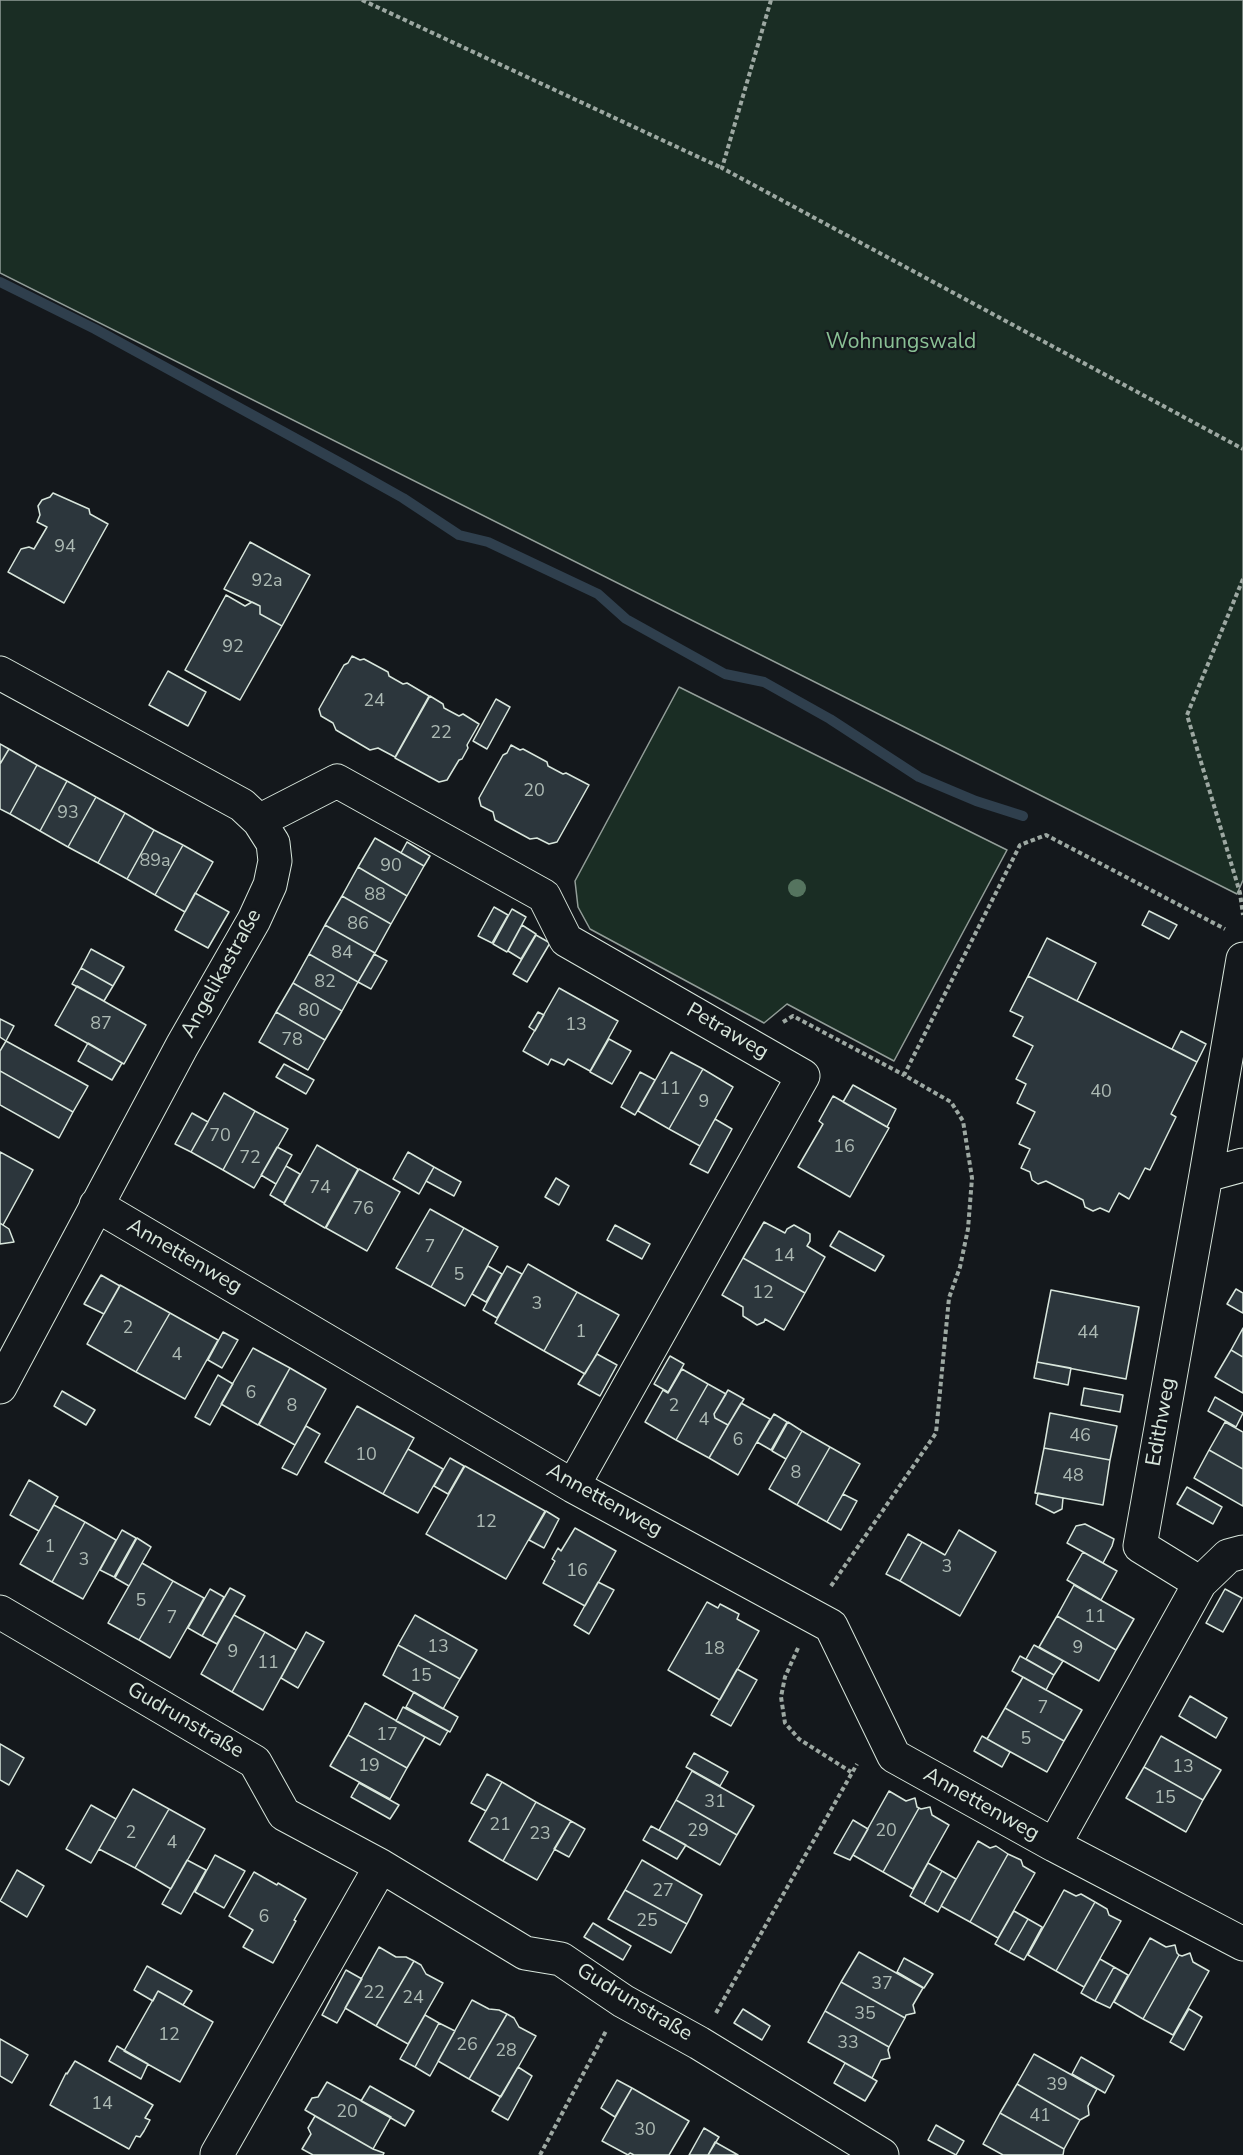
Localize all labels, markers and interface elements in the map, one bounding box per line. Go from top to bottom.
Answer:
park label: Wohnungswald [826,330,976,356]
house number: 94 [54,537,76,559]
house number: 92a [251,571,283,593]
house number: 92 [222,637,244,659]
house number: 24 [363,691,385,713]
house number: 22 [430,723,452,745]
house number: 20 [523,781,545,803]
house number: 93 [57,803,79,825]
house number: 89a [139,851,171,873]
house number: 90 [380,856,402,878]
house number: 88 [364,885,386,907]
street label: Angelikastraße [176,905,268,1043]
house number: 86 [347,914,369,936]
house number: 84 [331,943,353,965]
house number: 82 [314,972,336,994]
street label: Petraweg [681,998,773,1066]
house number: 80 [298,1001,320,1023]
house number: 87 [90,1014,112,1036]
house number: 13 [565,1015,587,1037]
house number: 78 [281,1030,303,1052]
house number: 11 [659,1079,681,1101]
house number: 40 [1090,1082,1112,1104]
house number: 9 [699,1092,709,1114]
house number: 70 [209,1126,231,1148]
house number: 16 [833,1137,855,1159]
house number: 72 [239,1148,261,1170]
house number: 74 [309,1178,331,1200]
house number: 76 [352,1199,374,1221]
street label: Annettenweg [122,1214,246,1300]
house number: 7 [425,1237,435,1259]
house number: 14 [773,1246,795,1268]
house number: 5 [454,1265,464,1287]
house number: 12 [752,1283,774,1305]
house number: 3 [532,1294,542,1316]
house number: 2 [123,1318,133,1340]
house number: 1 [576,1322,586,1344]
house number: 44 [1077,1323,1099,1345]
house number: 4 [172,1345,182,1367]
street label: Edithweg [1142,1376,1182,1468]
house number: 6 [246,1383,256,1405]
house number: 8 [287,1396,297,1418]
house number: 2 [669,1396,679,1418]
house number: 4 [699,1410,709,1432]
house number: 46 [1069,1426,1091,1448]
house number: 6 [733,1430,743,1452]
house number: 10 [355,1445,377,1467]
street label: Annettenweg [542,1459,666,1543]
house number: 8 [791,1463,801,1485]
house number: 48 [1062,1466,1084,1488]
house number: 12 [475,1512,497,1534]
house number: 1 [45,1537,55,1559]
house number: 3 [79,1550,89,1572]
house number: 3 [942,1557,952,1579]
house number: 16 [566,1561,588,1583]
house number: 5 [136,1591,146,1613]
house number: 11 [1084,1607,1106,1629]
house number: 7 [167,1608,177,1630]
house number: 13 [427,1637,449,1659]
house number: 9 [1073,1638,1083,1660]
house number: 18 [703,1639,725,1661]
house number: 9 [228,1642,238,1664]
house number: 11 [257,1653,279,1675]
house number: 15 [410,1666,432,1688]
street label: Gudrunstraße [122,1677,248,1765]
house number: 7 [1038,1698,1048,1720]
house number: 17 [376,1725,398,1747]
house number: 5 [1021,1729,1031,1751]
house number: 19 [358,1756,380,1778]
house number: 13 [1172,1757,1194,1779]
street label: Annettenweg [919,1763,1043,1847]
house number: 15 [1154,1788,1176,1810]
house number: 31 [704,1792,726,1814]
house number: 21 [489,1815,511,1837]
house number: 29 [687,1821,709,1843]
house number: 20 [875,1821,897,1843]
house number: 2 [126,1823,136,1845]
house number: 23 [529,1824,551,1846]
house number: 4 [167,1833,177,1855]
house number: 27 [652,1881,674,1903]
house number: 6 [259,1907,269,1929]
house number: 25 [636,1911,658,1933]
street label: Gudrunstraße [572,1959,696,2047]
house number: 37 [871,1974,893,1996]
house number: 22 [363,1983,385,2005]
house number: 24 [402,1988,424,2010]
house number: 35 [854,2004,876,2026]
house number: 12 [158,2025,180,2047]
house number: 33 [837,2033,859,2055]
house number: 26 [456,2035,478,2057]
house number: 28 [495,2041,517,2063]
house number: 39 [1046,2075,1068,2097]
house number: 14 [91,2094,113,2116]
house number: 20 [336,2102,358,2124]
house number: 41 [1029,2106,1051,2128]
house number: 30 [634,2120,656,2142]

